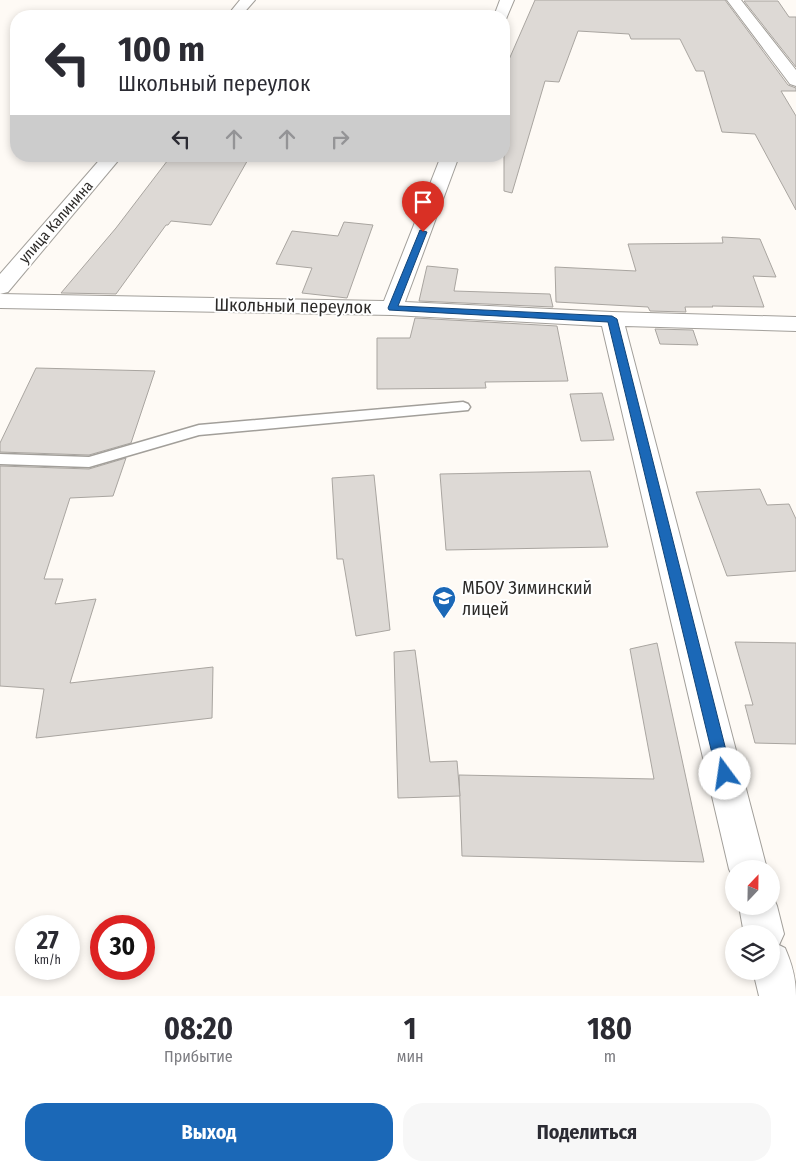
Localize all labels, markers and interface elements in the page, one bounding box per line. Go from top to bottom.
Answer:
text: 100 m [118,28,205,70]
icon: left [35,30,100,95]
text: Школьный переулок [118,70,310,97]
icon: left [167,125,195,153]
icon: ahead [220,125,248,153]
icon: ahead [273,125,301,153]
icon: right [326,125,354,153]
street label: улица Калинина [15,177,97,267]
pin [402,181,444,232]
icon: arrive [409,188,437,216]
street label: Школьный переулок [214,294,372,318]
place label: МБОУ Зиминский лицей [462,577,592,620]
school or university icon: МБОУ Зиминский лицей [431,585,457,619]
position arrow [698,747,750,799]
north arrow [725,860,780,915]
map controls [725,860,780,980]
speed limit sign: 30 [90,915,155,980]
button: layers [725,925,780,980]
text: 27 [36,926,59,956]
text: km/h [34,953,61,967]
text: 08:20 [164,1011,233,1047]
text: 1 [404,1011,417,1047]
text: 180 [587,1011,632,1047]
text: Прибытие [164,1047,233,1066]
text: мин [397,1047,424,1066]
text: m [604,1047,616,1066]
button: Выход [25,1103,393,1161]
button: Поделиться [403,1103,771,1161]

